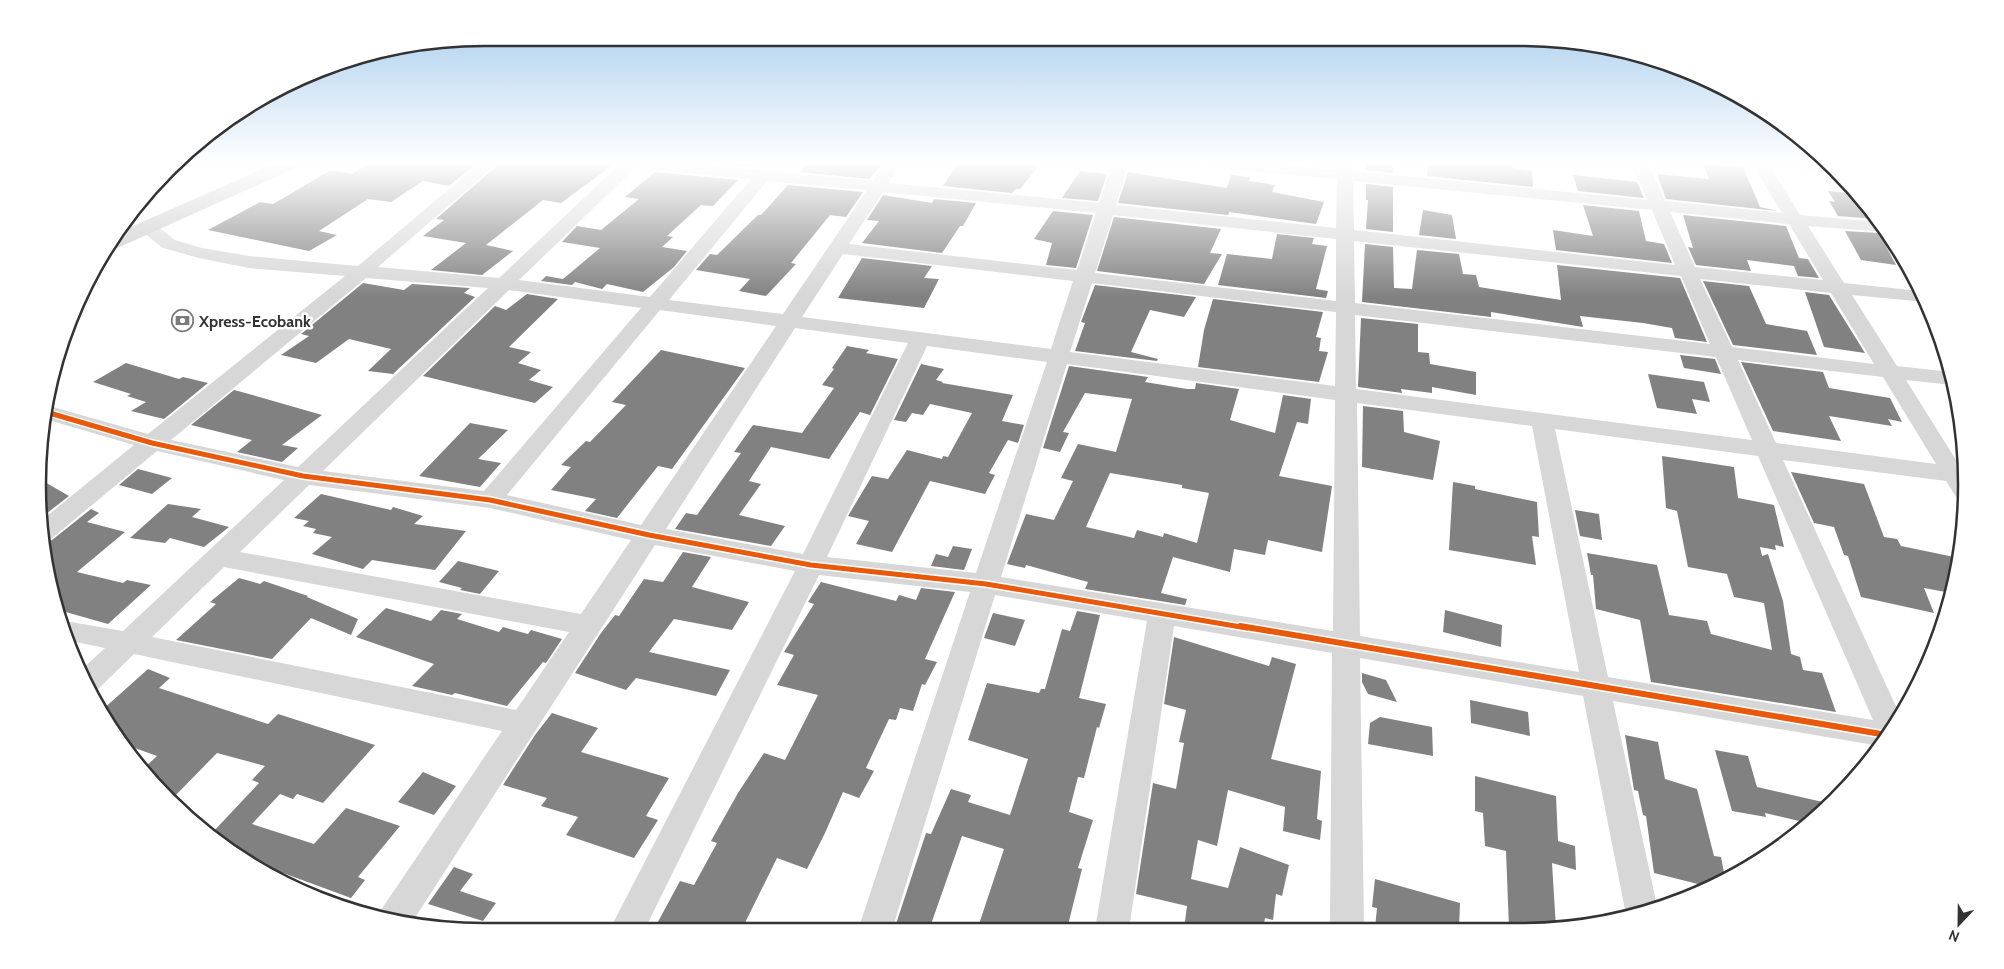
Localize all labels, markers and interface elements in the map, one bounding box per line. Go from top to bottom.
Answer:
bank icon: Xpress-Ecobank [171,309,195,333]
place label: Xpress-Ecobank [198,312,311,331]
north arrow [1934,899,1984,949]
text: N [1946,926,1962,946]

